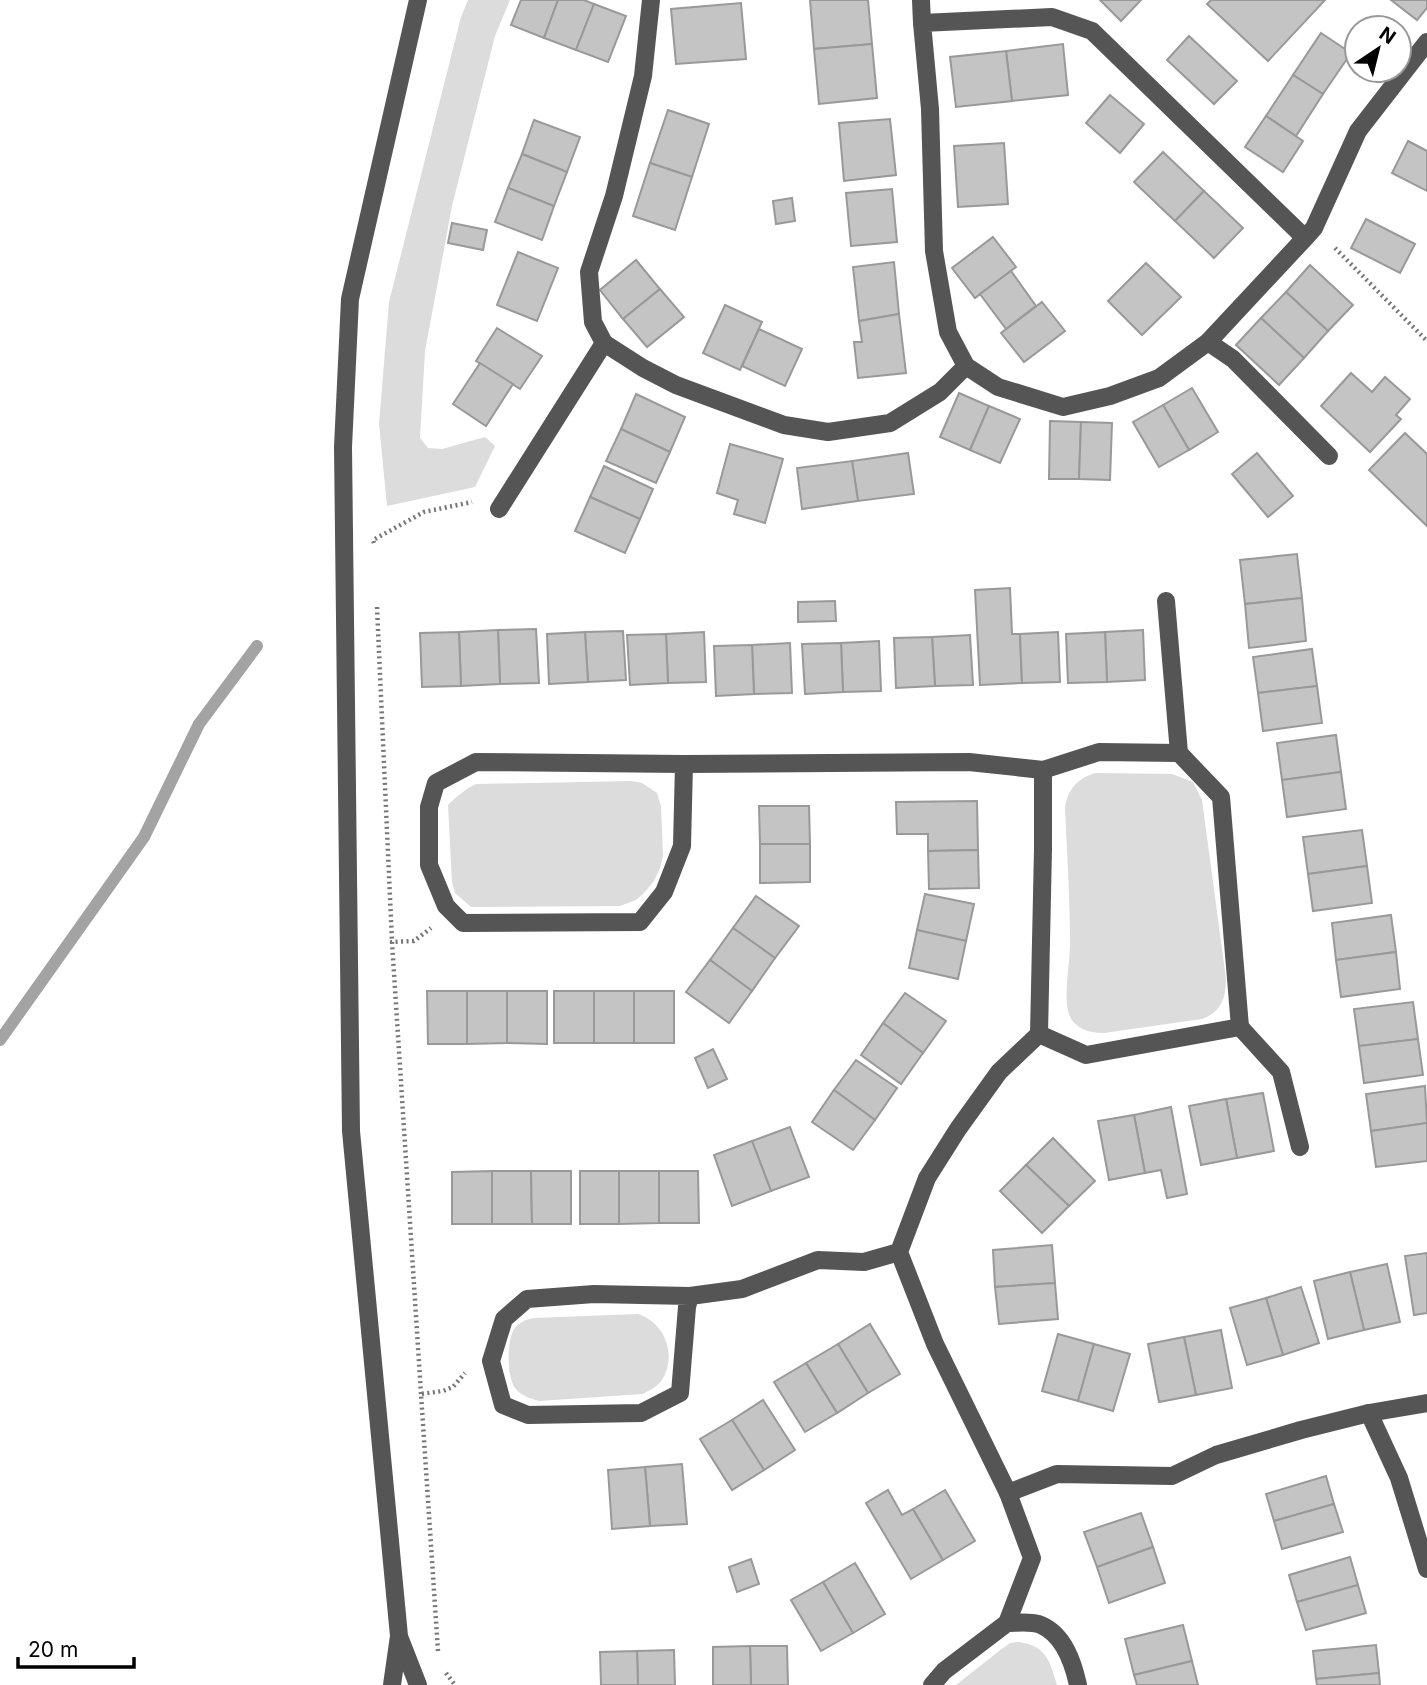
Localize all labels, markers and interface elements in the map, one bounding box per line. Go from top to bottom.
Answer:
north arrow [1343,14,1413,84]
text: N [1375,22,1400,49]
scale bar [18,1626,133,1670]
text: 20 m [28,1637,78,1662]

